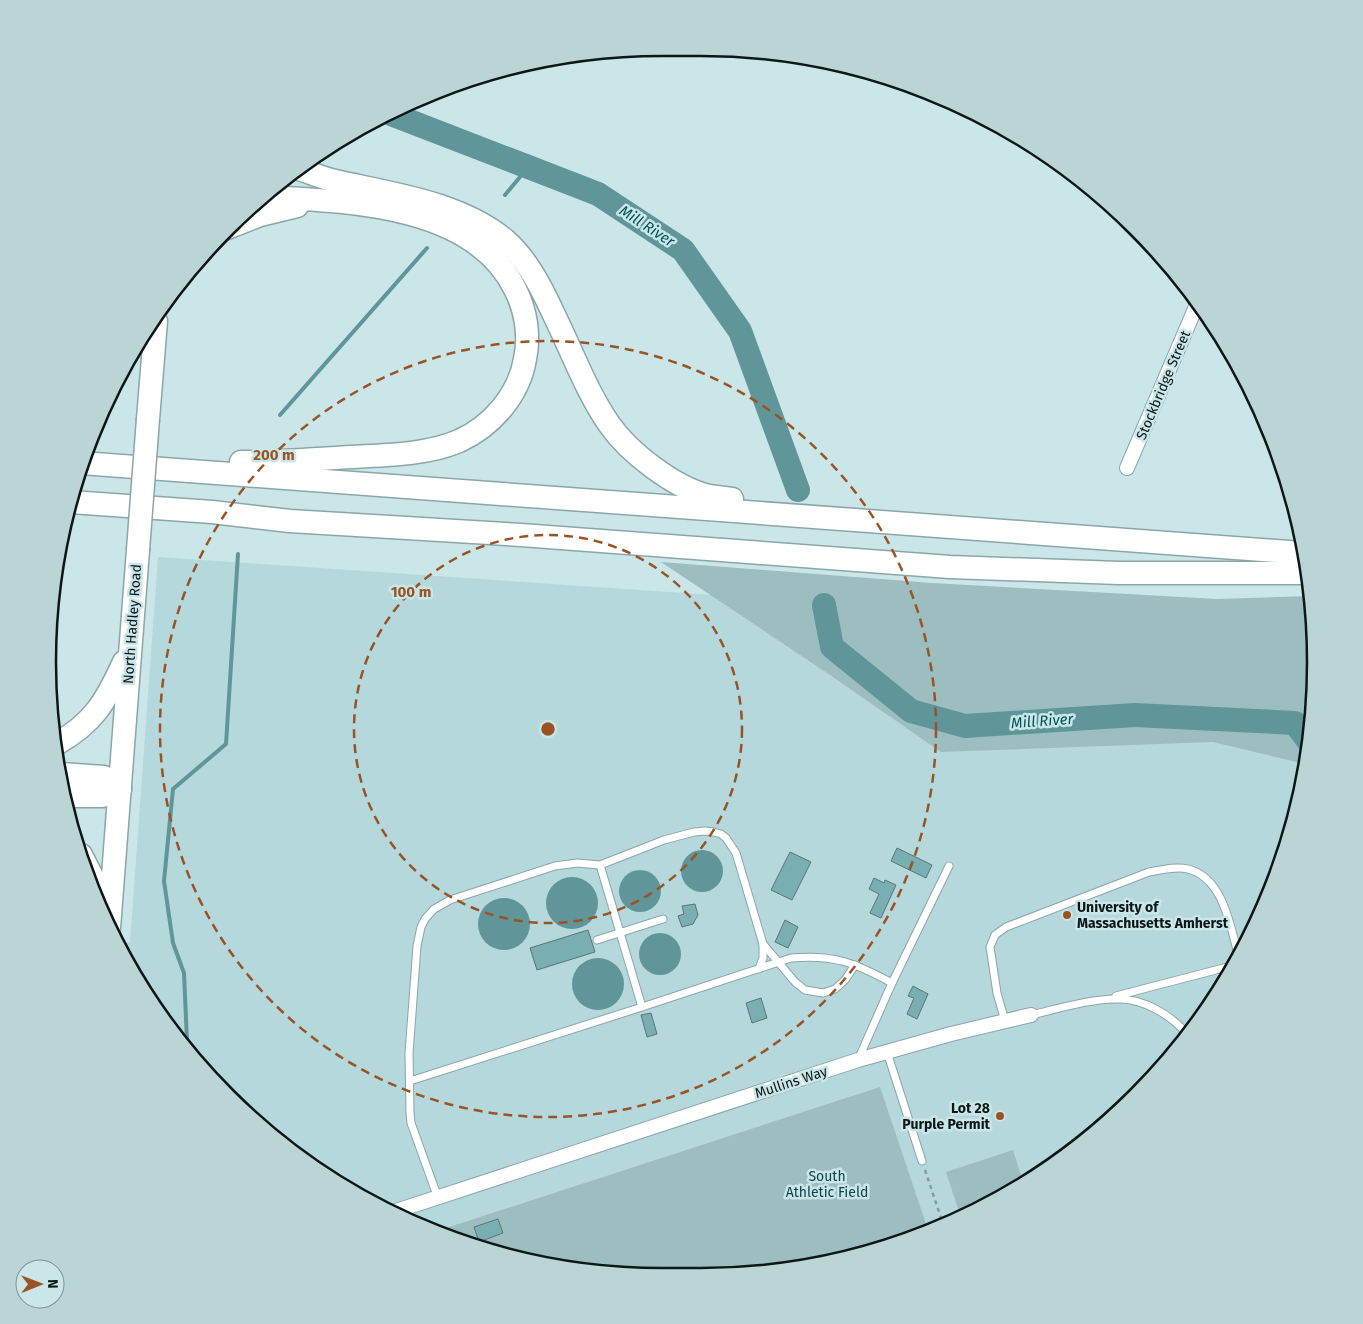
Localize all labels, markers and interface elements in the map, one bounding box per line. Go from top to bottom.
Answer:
water label: Mill River [616,202,679,251]
street label: Stockbridge Street [1133,327,1194,442]
text: 200 m [253,446,295,464]
street label: North Hadley Road [120,564,145,685]
text: 100 m [391,583,431,601]
water label: Mill River [1010,710,1075,732]
centre of rings [539,720,557,738]
place label: University of Massachusetts Amherst [1077,899,1229,932]
marker: University of Massachusetts Amherst [1061,909,1073,921]
street label: Mullins Way [753,1063,830,1102]
place label: Lot 28 Purple Permit [902,1100,991,1133]
marker: Lot 28 Purple Permit [994,1110,1006,1122]
park label: South Athletic Field [786,1168,868,1201]
north arrow [15,1259,65,1309]
text: N [44,1279,61,1289]

